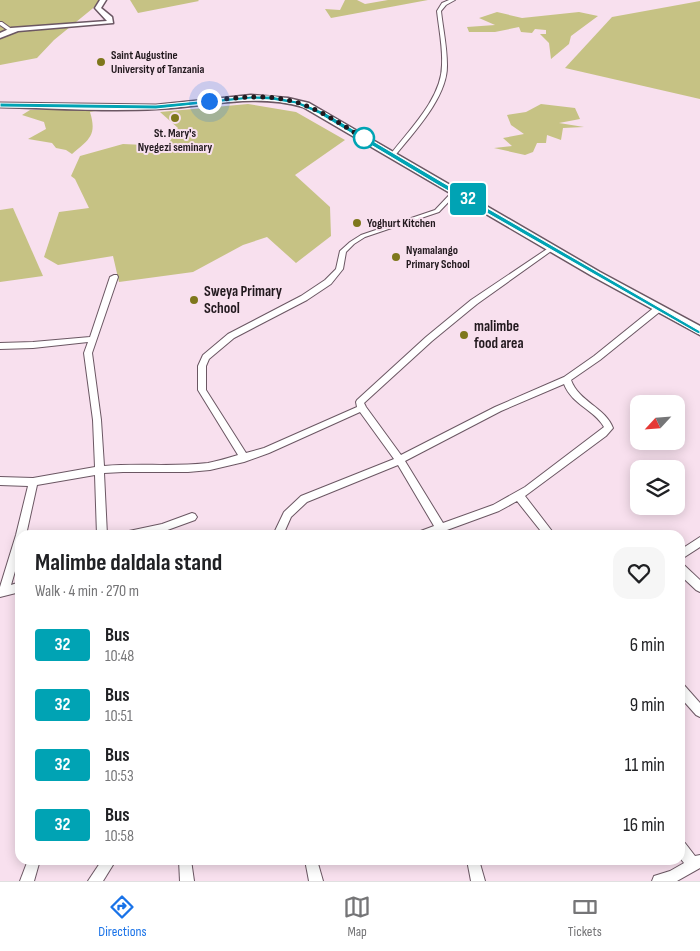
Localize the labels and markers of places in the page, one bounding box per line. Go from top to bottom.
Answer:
place label: Saint Augustine University of Tanzania [111,48,205,77]
marker: Saint Augustine University of Tanzania [95,56,107,68]
marker: St. Mary's Nyegezi seminary [169,112,181,124]
place label: St. Mary's Nyegezi seminary [138,126,212,155]
unlabelled marker [353,127,375,149]
place label: Yoghurt Kitchen [367,216,436,231]
marker: Yoghurt Kitchen [351,217,363,229]
place label: Nyamalango Primary School [406,243,470,272]
marker: Nyamalango Primary School [390,251,402,263]
place label: Sweya Primary School [204,282,283,318]
marker: Sweya Primary School [188,294,200,306]
place label: malimbe food area [474,317,524,353]
marker: malimbe food area [458,329,470,341]

